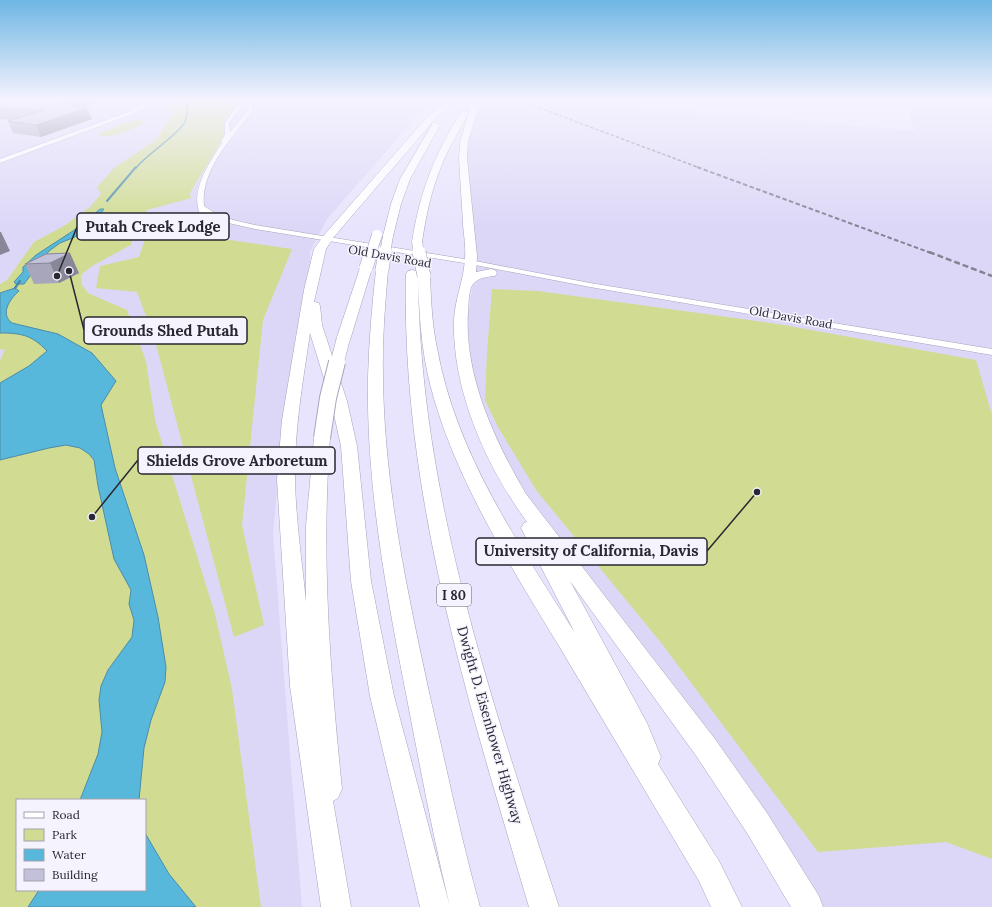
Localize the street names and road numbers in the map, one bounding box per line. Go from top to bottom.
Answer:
street label: Old Davis Road [347,241,433,271]
street label: Old Davis Road [748,302,834,332]
road number: I 80 [437,584,471,606]
street label: Dwight D. Eisenhower Highway [453,624,527,827]

